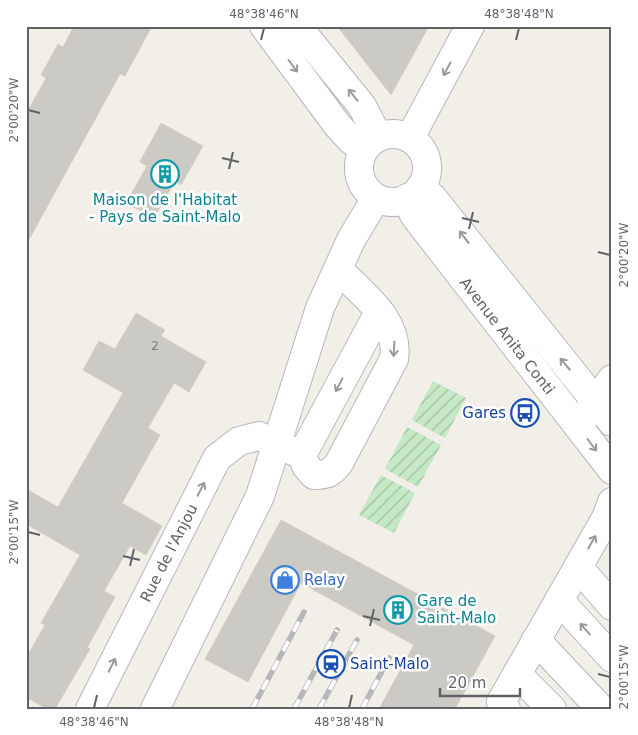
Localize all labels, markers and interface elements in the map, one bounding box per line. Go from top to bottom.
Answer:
text: 48°38'46"N [229,7,299,21]
text: 48°38'48"N [484,7,554,21]
one-way arrow [288,59,298,73]
one-way arrow [442,62,452,77]
text: 2°00'20"W [7,77,21,142]
one-way arrow [348,89,359,102]
building icon: Maison de l'Habitat - Pays de Saint-Malo [150,159,180,189]
place label: Maison de l'Habitat - Pays de Saint-Malo [89,191,241,226]
text: 2°00'20"W [617,222,631,287]
one-way arrow [458,231,469,244]
street label: Avenue Anita Conti [456,274,558,398]
house number: 2 [151,339,159,353]
one-way arrow [390,341,399,357]
one-way arrow [560,358,571,371]
one-way arrow [334,378,344,392]
bus stop icon: Gares [510,398,540,428]
place label: Gares [462,404,506,422]
one-way arrow [587,438,597,452]
one-way arrow [197,482,206,497]
text: 2°00'15"W [7,499,21,564]
street label: Rue de l'Anjou [137,501,201,605]
one-way arrow [587,536,597,550]
shop icon: Relay [270,565,300,595]
place label: Relay [304,571,345,589]
place label: Gare de Saint-Malo [417,592,496,627]
building icon: Gare de Saint-Malo [383,595,413,625]
one-way arrow [579,622,591,635]
text: 2°00'15"W [617,644,631,709]
station icon: Saint-Malo [316,649,346,679]
place label: Saint-Malo [350,655,429,673]
one-way arrow [108,658,117,673]
scale bar [440,665,520,697]
text: 20 m [448,674,486,692]
text: 48°38'46"N [59,715,129,729]
text: 48°38'48"N [314,715,384,729]

